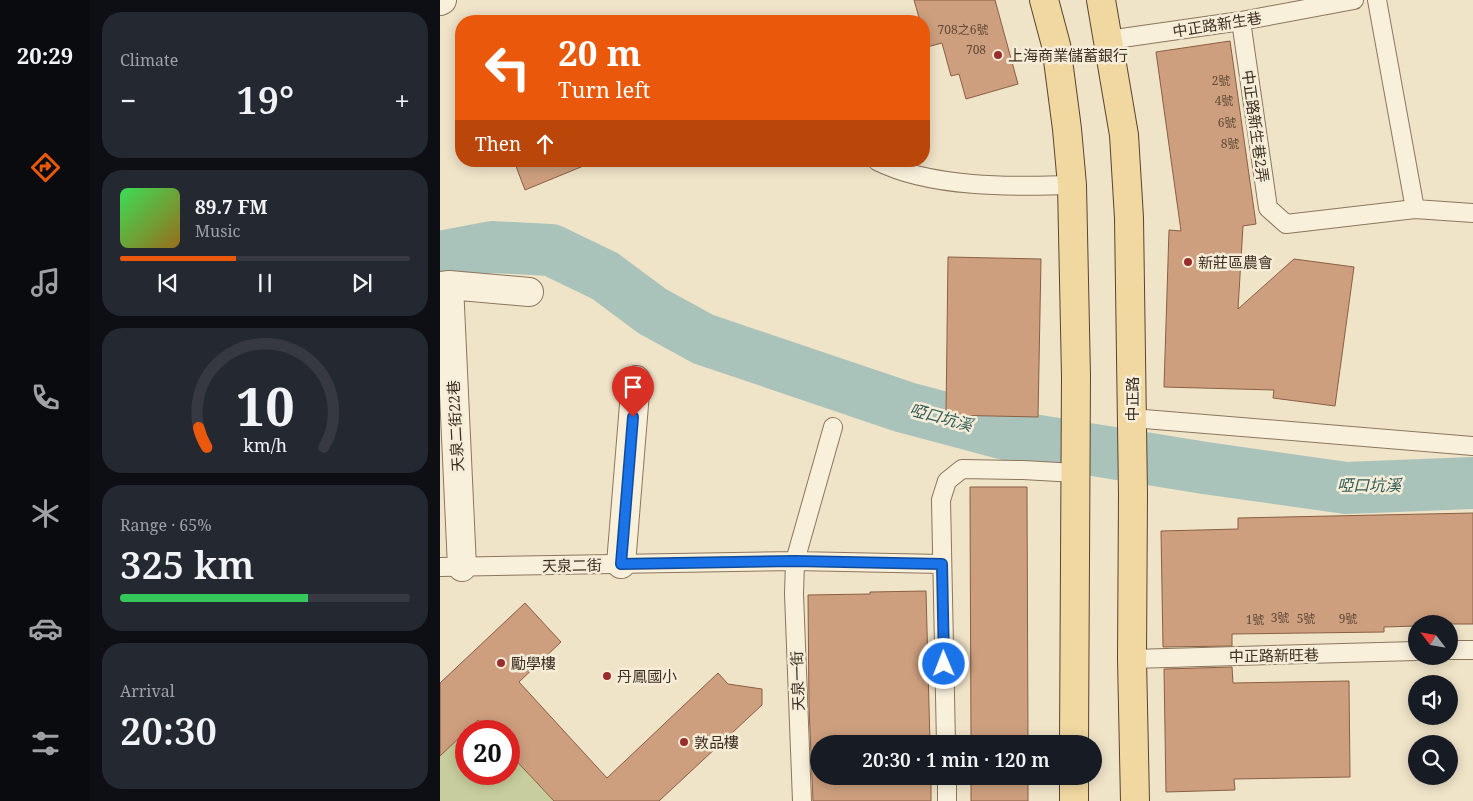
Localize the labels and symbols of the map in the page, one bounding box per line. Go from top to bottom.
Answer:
street label: 中正路新生巷 [1171,7,1263,41]
house number: 708之6號 [938,21,988,38]
house number: 708 [966,41,986,58]
place label: 上海商業儲蓄銀行 [1008,45,1128,65]
marker: 上海商業儲蓄銀行 [992,49,1004,61]
street label: 中正路新生巷2弄 [1238,68,1274,184]
house number: 2號 [1212,72,1230,89]
house number: 4號 [1215,92,1233,109]
house number: 6號 [1218,114,1236,131]
house number: 8號 [1221,135,1239,152]
place label: 新莊區農會 [1198,252,1273,272]
marker: 新莊區農會 [1182,256,1194,268]
pin [612,366,654,417]
street label: 中正路 [1122,376,1142,422]
street label: 天泉二街22巷 [443,380,467,472]
water label: 啞口坑溪 [907,398,977,436]
water label: 啞口坑溪 [1337,474,1403,496]
street label: 天泉二街 [542,554,602,576]
house number: 3號 [1271,609,1289,626]
house number: 5號 [1297,610,1315,627]
house number: 9號 [1339,610,1357,627]
house number: 1號 [1246,611,1264,628]
north arrow [1408,615,1458,665]
position arrow [917,637,969,689]
street label: 中正路新旺巷 [1229,644,1319,666]
street label: 天泉一街 [786,651,808,711]
place label: 勵學樓 [511,653,556,673]
marker: 勵學樓 [495,657,507,669]
place label: 丹鳳國小 [617,666,677,686]
marker: 丹鳳國小 [601,670,613,682]
speed limit sign: 20 [455,720,520,785]
place label: 敦品樓 [694,732,739,752]
marker: 敦品樓 [678,736,690,748]

